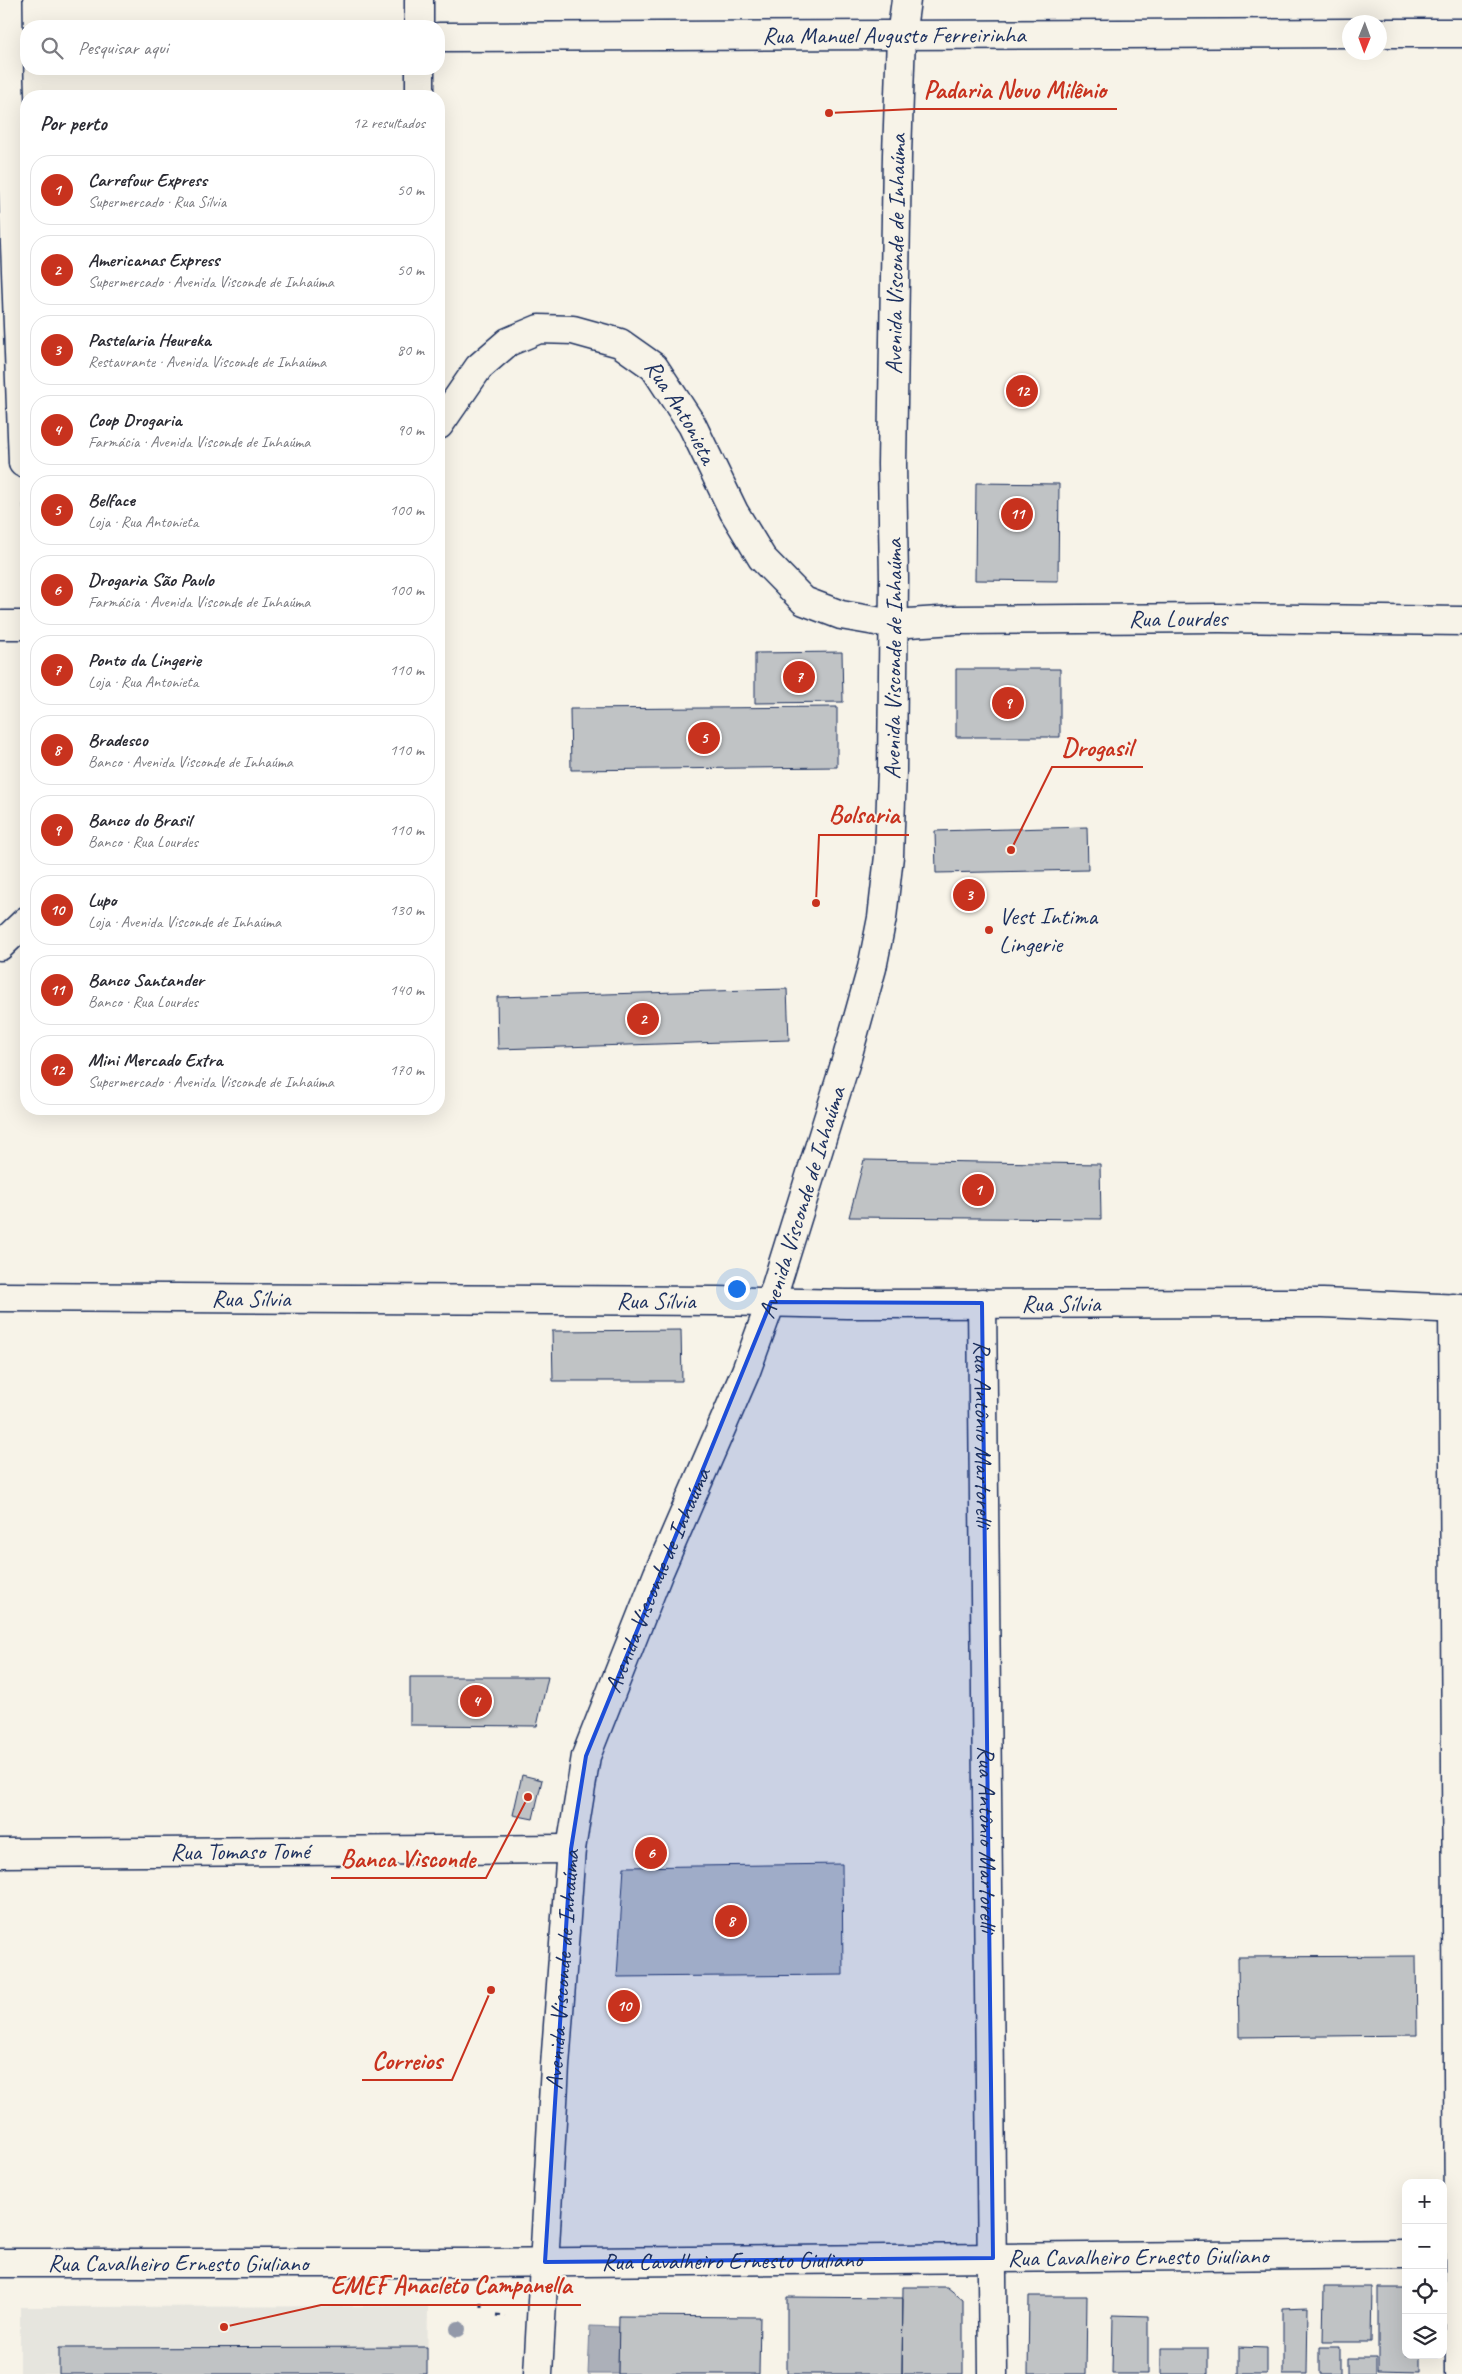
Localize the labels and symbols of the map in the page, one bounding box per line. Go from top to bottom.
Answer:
north arrow [1342,15,1387,60]
street label: Rua Manuel Augusto Ferreirinha [762,19,1027,51]
callout: Padaria Novo Milênio [914,69,1117,109]
text: Padaria Novo Milênio [924,74,1109,106]
street label: Avenida Visconde de Inhaúma [878,132,913,375]
street label: Rua Antonieta [638,354,724,471]
pin: 12 [1006,372,1038,410]
pin: 11 [1001,495,1033,533]
street label: Avenida Visconde de Inhaúma [877,537,909,780]
street label: Rua Lourdes [1129,603,1229,634]
pin: 7 [783,658,815,696]
pin: 9 [992,684,1024,722]
pin: 5 [688,719,720,757]
callout: Drogasil [1052,727,1143,767]
text: Drogasil [1062,732,1137,764]
callout: Bolsaria [819,795,909,835]
text: Bolsaria [829,799,901,831]
pin: 3 [953,876,985,914]
place label: Vest Intima Lingerie [999,901,1098,959]
marker: Vest Intima Lingerie [983,924,995,936]
pin: 2 [627,1000,659,1038]
street label: Avenida Visconde de Inhaúma [751,1082,853,1322]
pin: 1 [962,1171,994,1209]
your location [724,1276,750,1302]
street label: Rua Sílvia [212,1283,292,1314]
street label: Rua Sílvia [617,1285,697,1316]
street label: Rua Sílvia [1022,1288,1102,1319]
street label: Rua Antônio Martorelli [967,1341,999,1531]
street label: Avenida Visconde de Inhaúma [598,1462,718,1697]
pin: 4 [460,1682,492,1720]
street label: Rua Antônio Martorelli [972,1746,1003,1936]
pin: 6 [635,1834,667,1872]
street label: Rua Tomaso Tomé [170,1836,314,1867]
callout: Banca Visconde [331,1838,486,1878]
text: Banca Visconde [341,1843,477,1875]
street label: Avenida Visconde de Inhaúma [539,1847,586,2090]
pin: 8 [715,1902,747,1940]
pin: 10 [608,1987,640,2025]
callout: Correios [362,2040,452,2080]
text: Correios [372,2045,444,2077]
street label: Rua Cavalheiro Ernesto Giuliano [1008,2240,1271,2273]
street label: Rua Cavalheiro Ernesto Giuliano [602,2244,865,2277]
street label: Rua Cavalheiro Ernesto Giuliano [48,2248,311,2278]
callout: EMEF Anacleto Campanella [321,2265,581,2305]
text: EMEF Anacleto Campanella [330,2269,573,2301]

